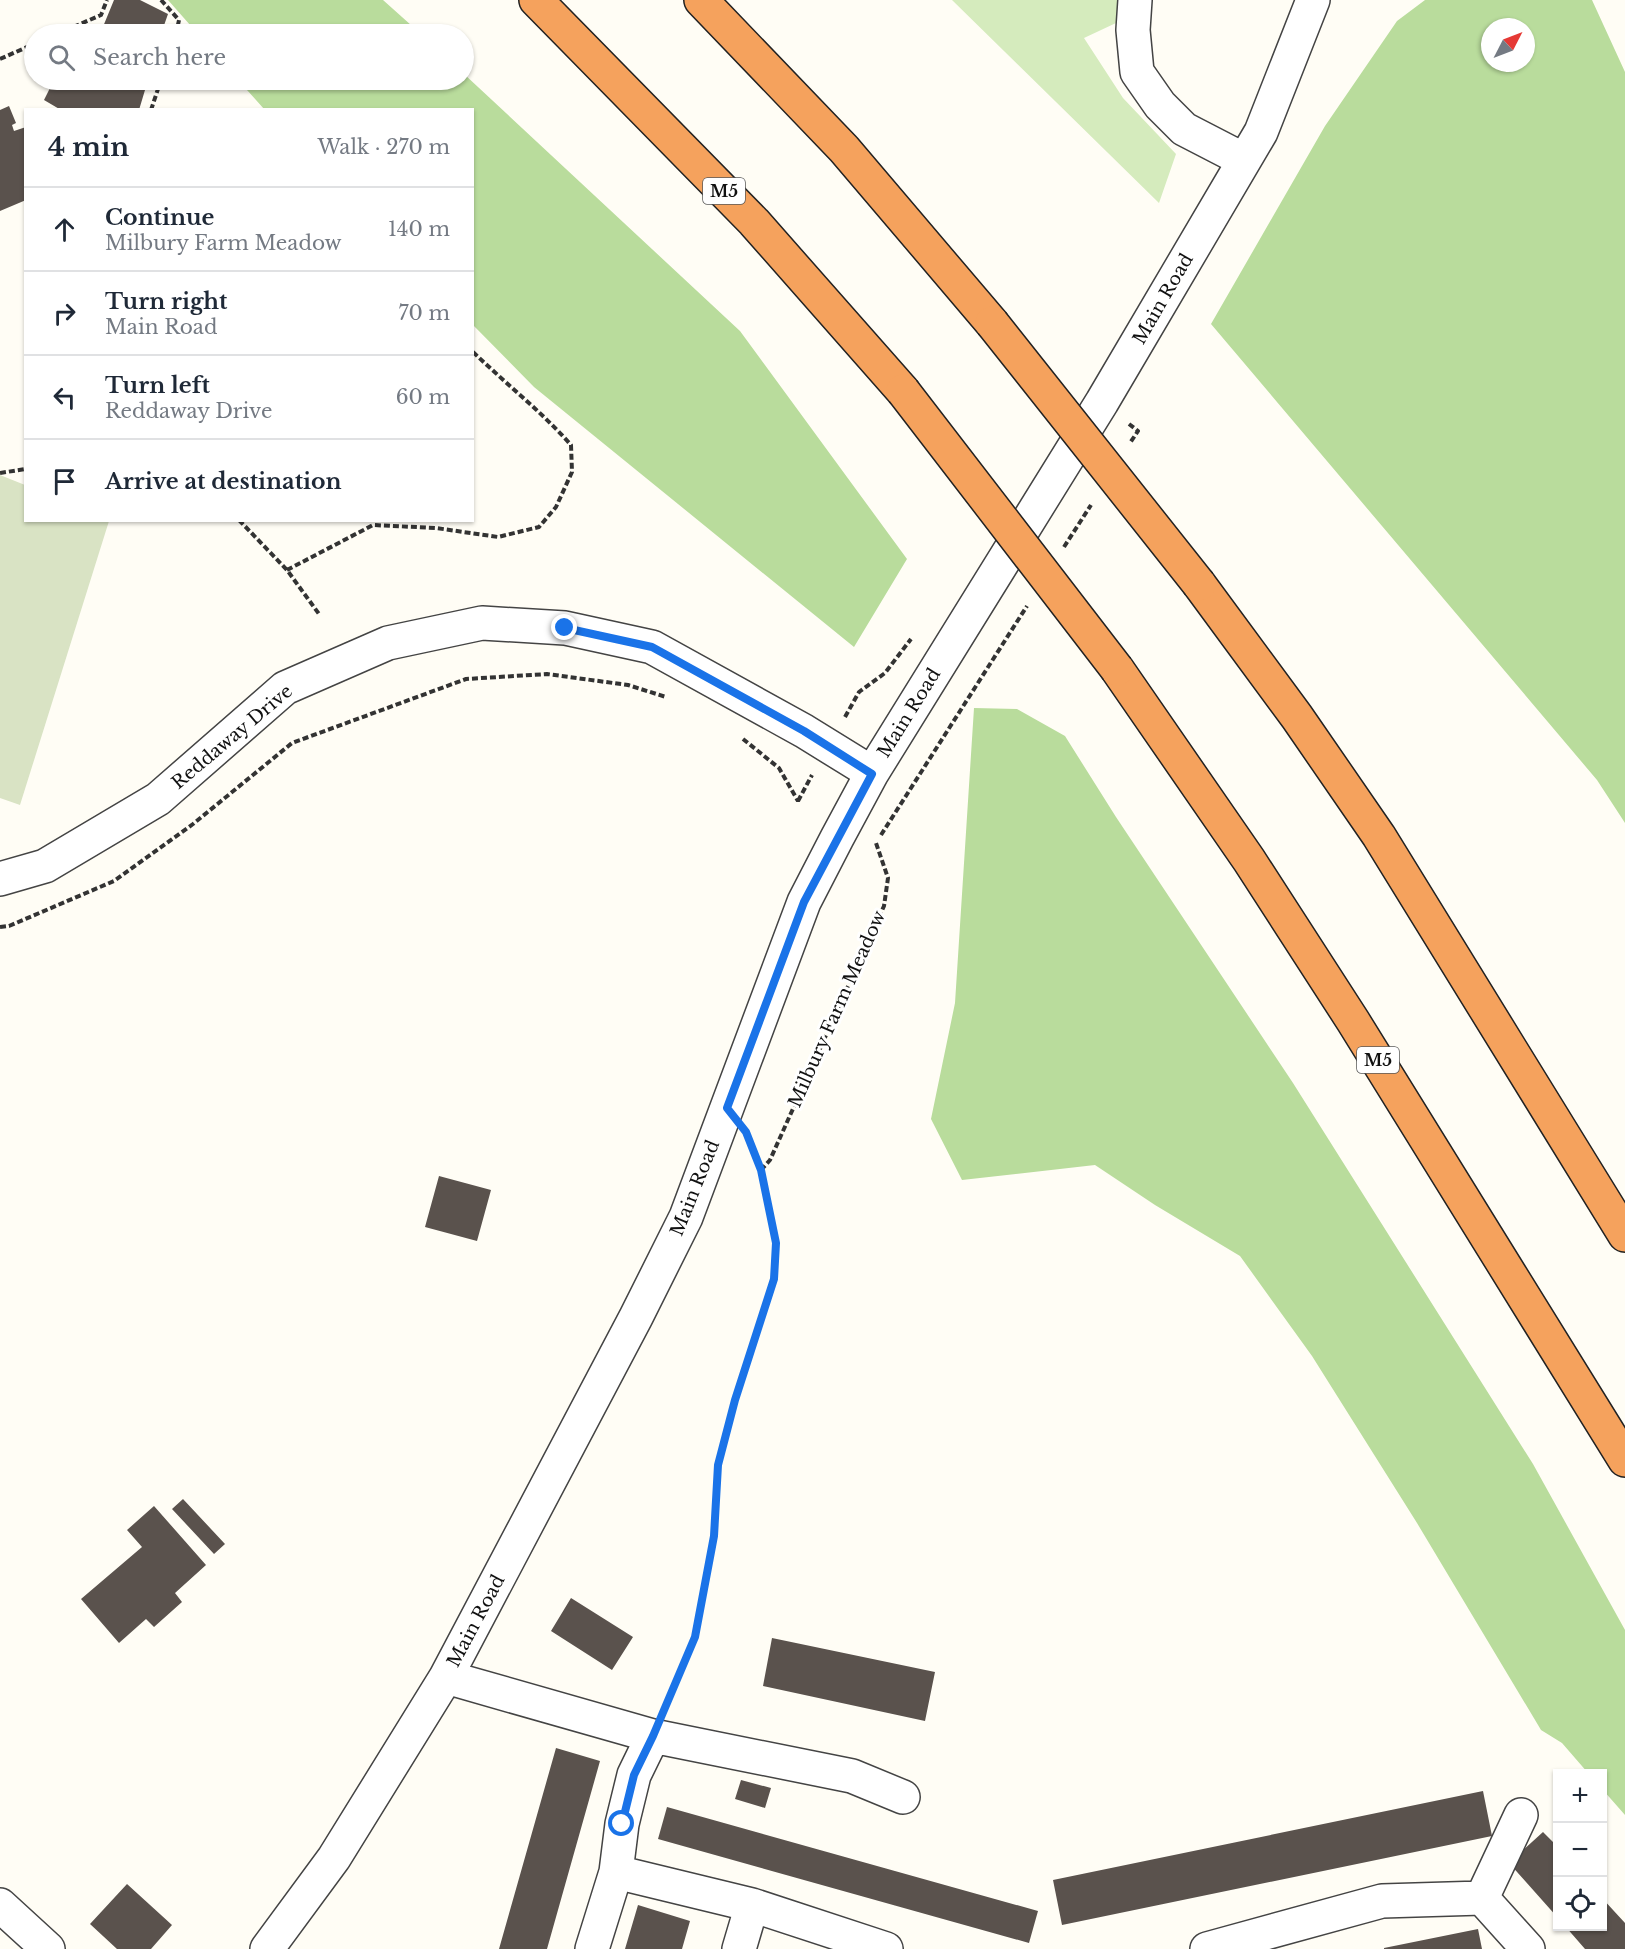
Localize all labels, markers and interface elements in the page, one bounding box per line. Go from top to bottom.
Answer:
north arrow [1481,18,1535,72]
search box [24,24,474,90]
icon: search [45,41,78,74]
text: Search here [93,44,226,71]
text: 4 min [48,131,129,163]
text: Walk · 270 m [318,135,450,159]
road number: M5 [703,178,745,204]
text: Continue [105,204,214,231]
icon: ahead [48,213,81,246]
text: 140 m [388,217,450,241]
text: Milbury Farm Meadow [105,231,342,255]
street label: Main Road [1128,250,1198,348]
text: Turn right [105,288,227,315]
icon: right [48,297,81,330]
text: 70 m [398,301,450,325]
text: Main Road [105,315,217,339]
text: Turn left [105,372,210,399]
icon: left [48,381,81,414]
text: 60 m [396,385,450,409]
text: Reddaway Drive [105,399,272,423]
icon: arrive [48,465,81,498]
text: Arrive at destination [105,468,342,495]
route end [551,614,577,640]
street label: Main Road [873,664,945,762]
street label: Reddaway Drive [167,680,297,794]
street label: Milbury Farm Meadow [784,907,891,1111]
road number: M5 [1357,1047,1399,1073]
street label: Main Road [666,1137,724,1239]
street label: Main Road [443,1571,509,1671]
map controls [1553,1769,1607,1931]
button: + [1553,1769,1607,1823]
route start [608,1810,634,1836]
button: − [1553,1823,1607,1877]
button: locate [1553,1877,1607,1931]

